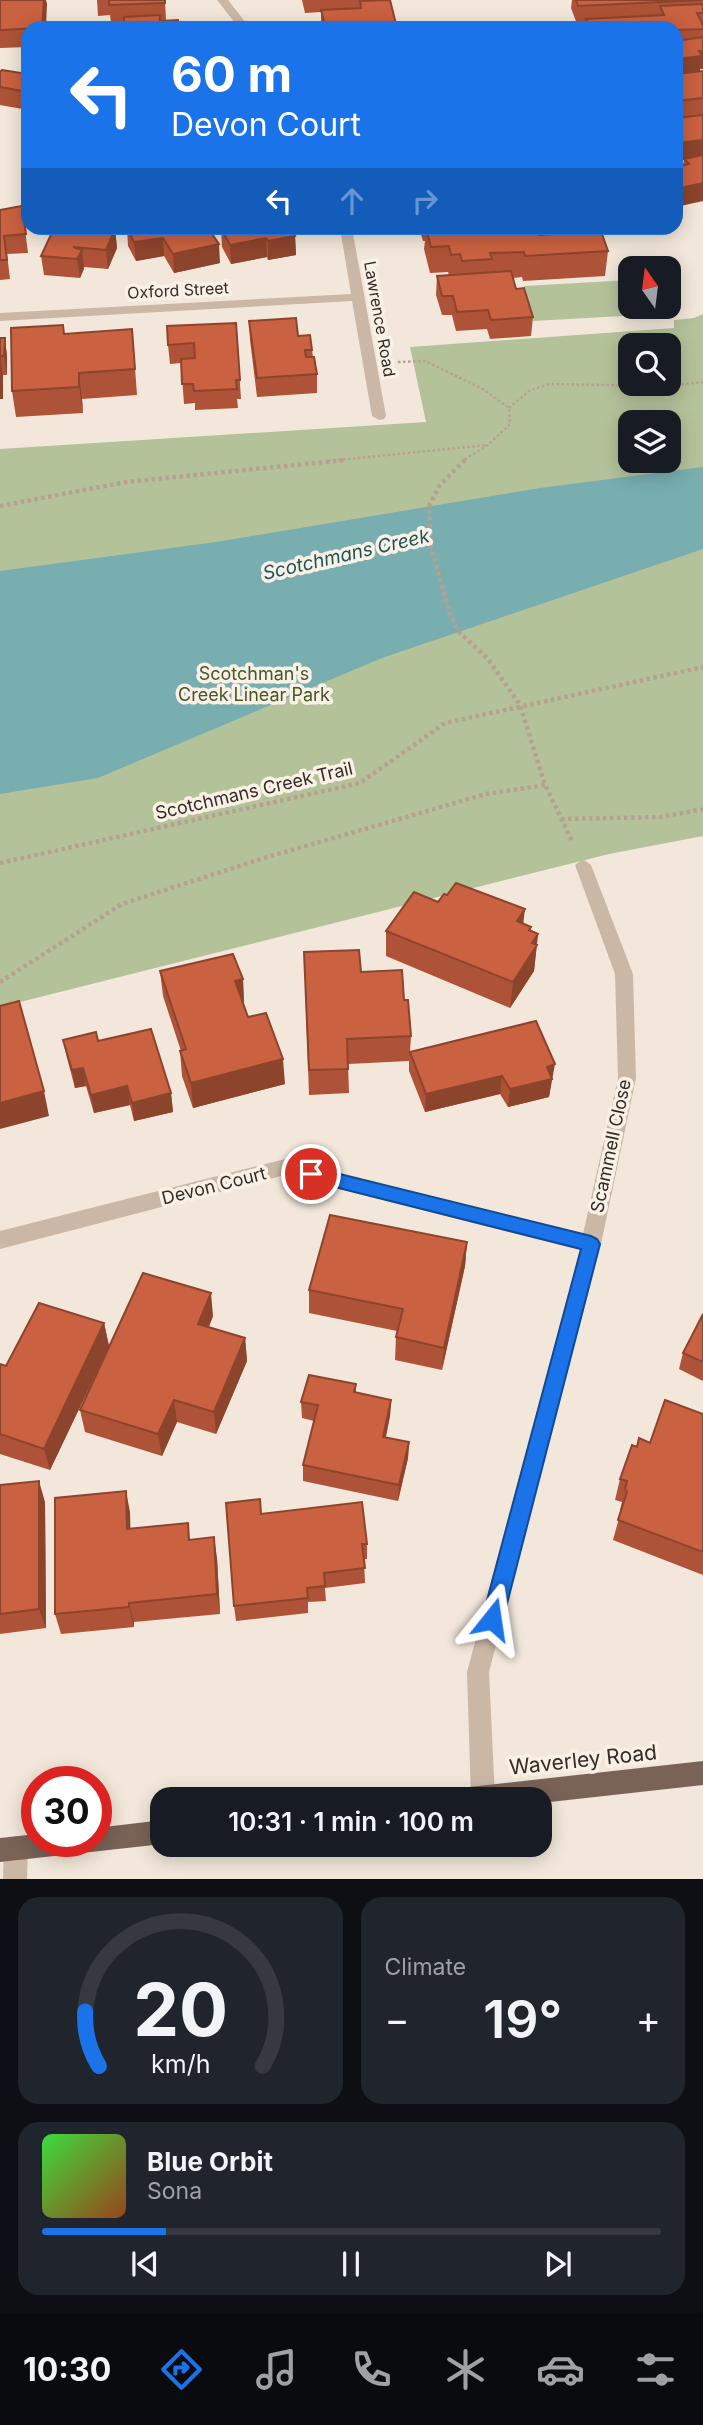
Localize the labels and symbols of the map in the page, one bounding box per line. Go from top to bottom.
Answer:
north arrow [618,256,681,318]
street label: Lawrence Road [360,260,400,378]
street label: Oxford Street [127,277,229,303]
water label: Scotchmans Creek [260,524,432,585]
park label: Scotchman's Creek Linear Park [178,663,330,705]
street label: Scotchmans Creek Trail [153,758,355,823]
street label: Scammell Close [586,1077,635,1215]
pin [281,1144,341,1204]
street label: Devon Court [159,1162,268,1209]
position arrow [455,1582,529,1656]
street label: Waverley Road [508,1739,658,1780]
speed limit sign: 30 [21,1766,112,1857]

